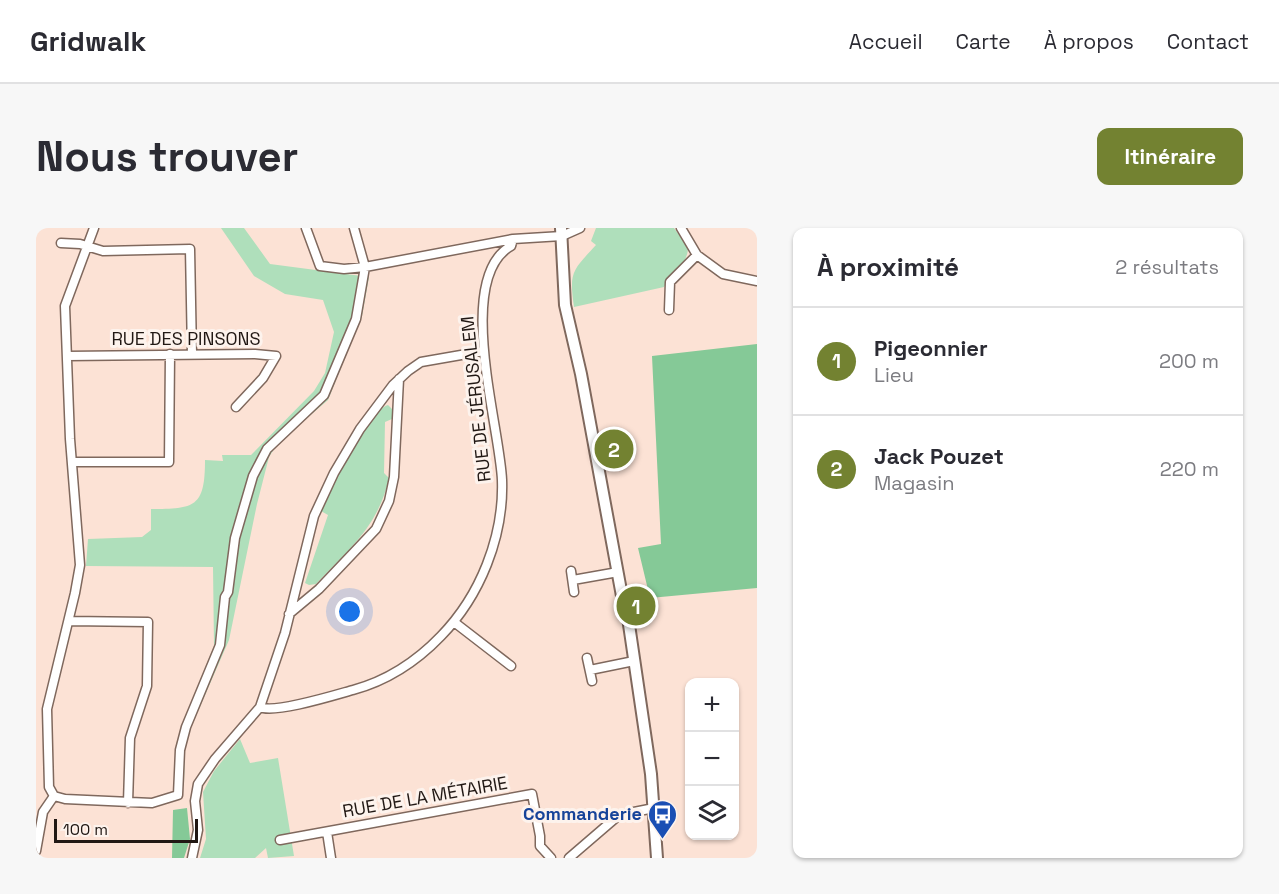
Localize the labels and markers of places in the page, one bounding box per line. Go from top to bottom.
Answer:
pin: 2 [594,426,634,472]
pin: 1 [616,584,656,628]
bus stop icon: Commanderie [647,798,679,840]
place label: Commanderie [523,802,642,825]

